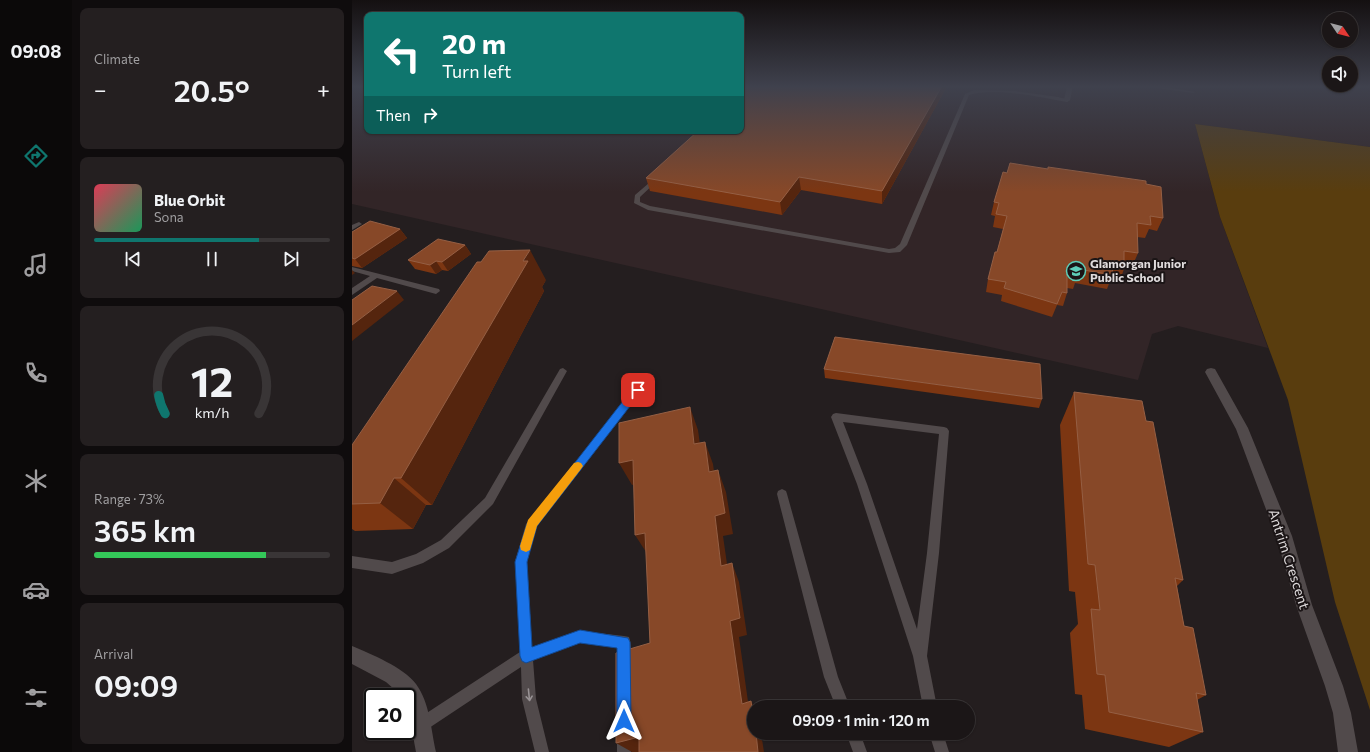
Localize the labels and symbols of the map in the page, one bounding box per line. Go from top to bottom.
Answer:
north arrow [1322,12,1358,48]
place label: Glamorgan Junior Public School [1090,256,1186,284]
school or university icon: Glamorgan Junior Public School [1065,260,1087,282]
pin [621,373,655,407]
street label: Antrim Crescent [1265,507,1314,611]
speed limit sign: 20 [364,688,416,740]
one-way arrow [525,688,533,701]
position arrow [603,700,645,742]

